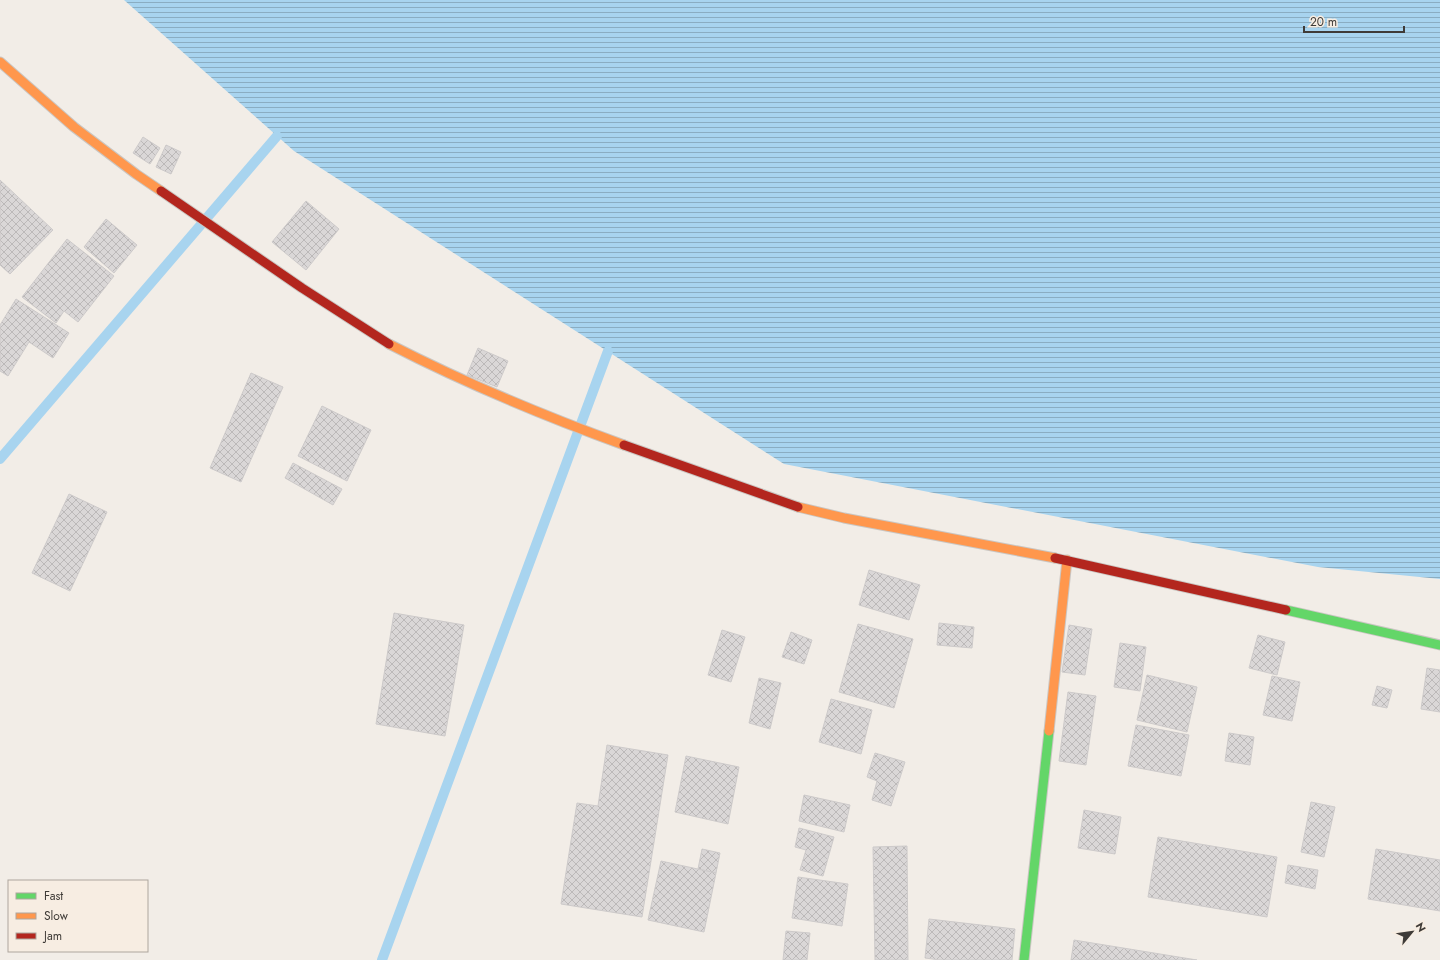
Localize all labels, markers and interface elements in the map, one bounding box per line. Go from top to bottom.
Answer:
scale bar [1304,8,1404,34]
text: 20 m [1310,13,1337,31]
legend [8,880,148,952]
text: Fast [44,887,63,905]
text: Slow [44,907,69,925]
north arrow [1392,912,1432,952]
text: N [1412,919,1430,935]
text: Jam [42,927,62,945]

